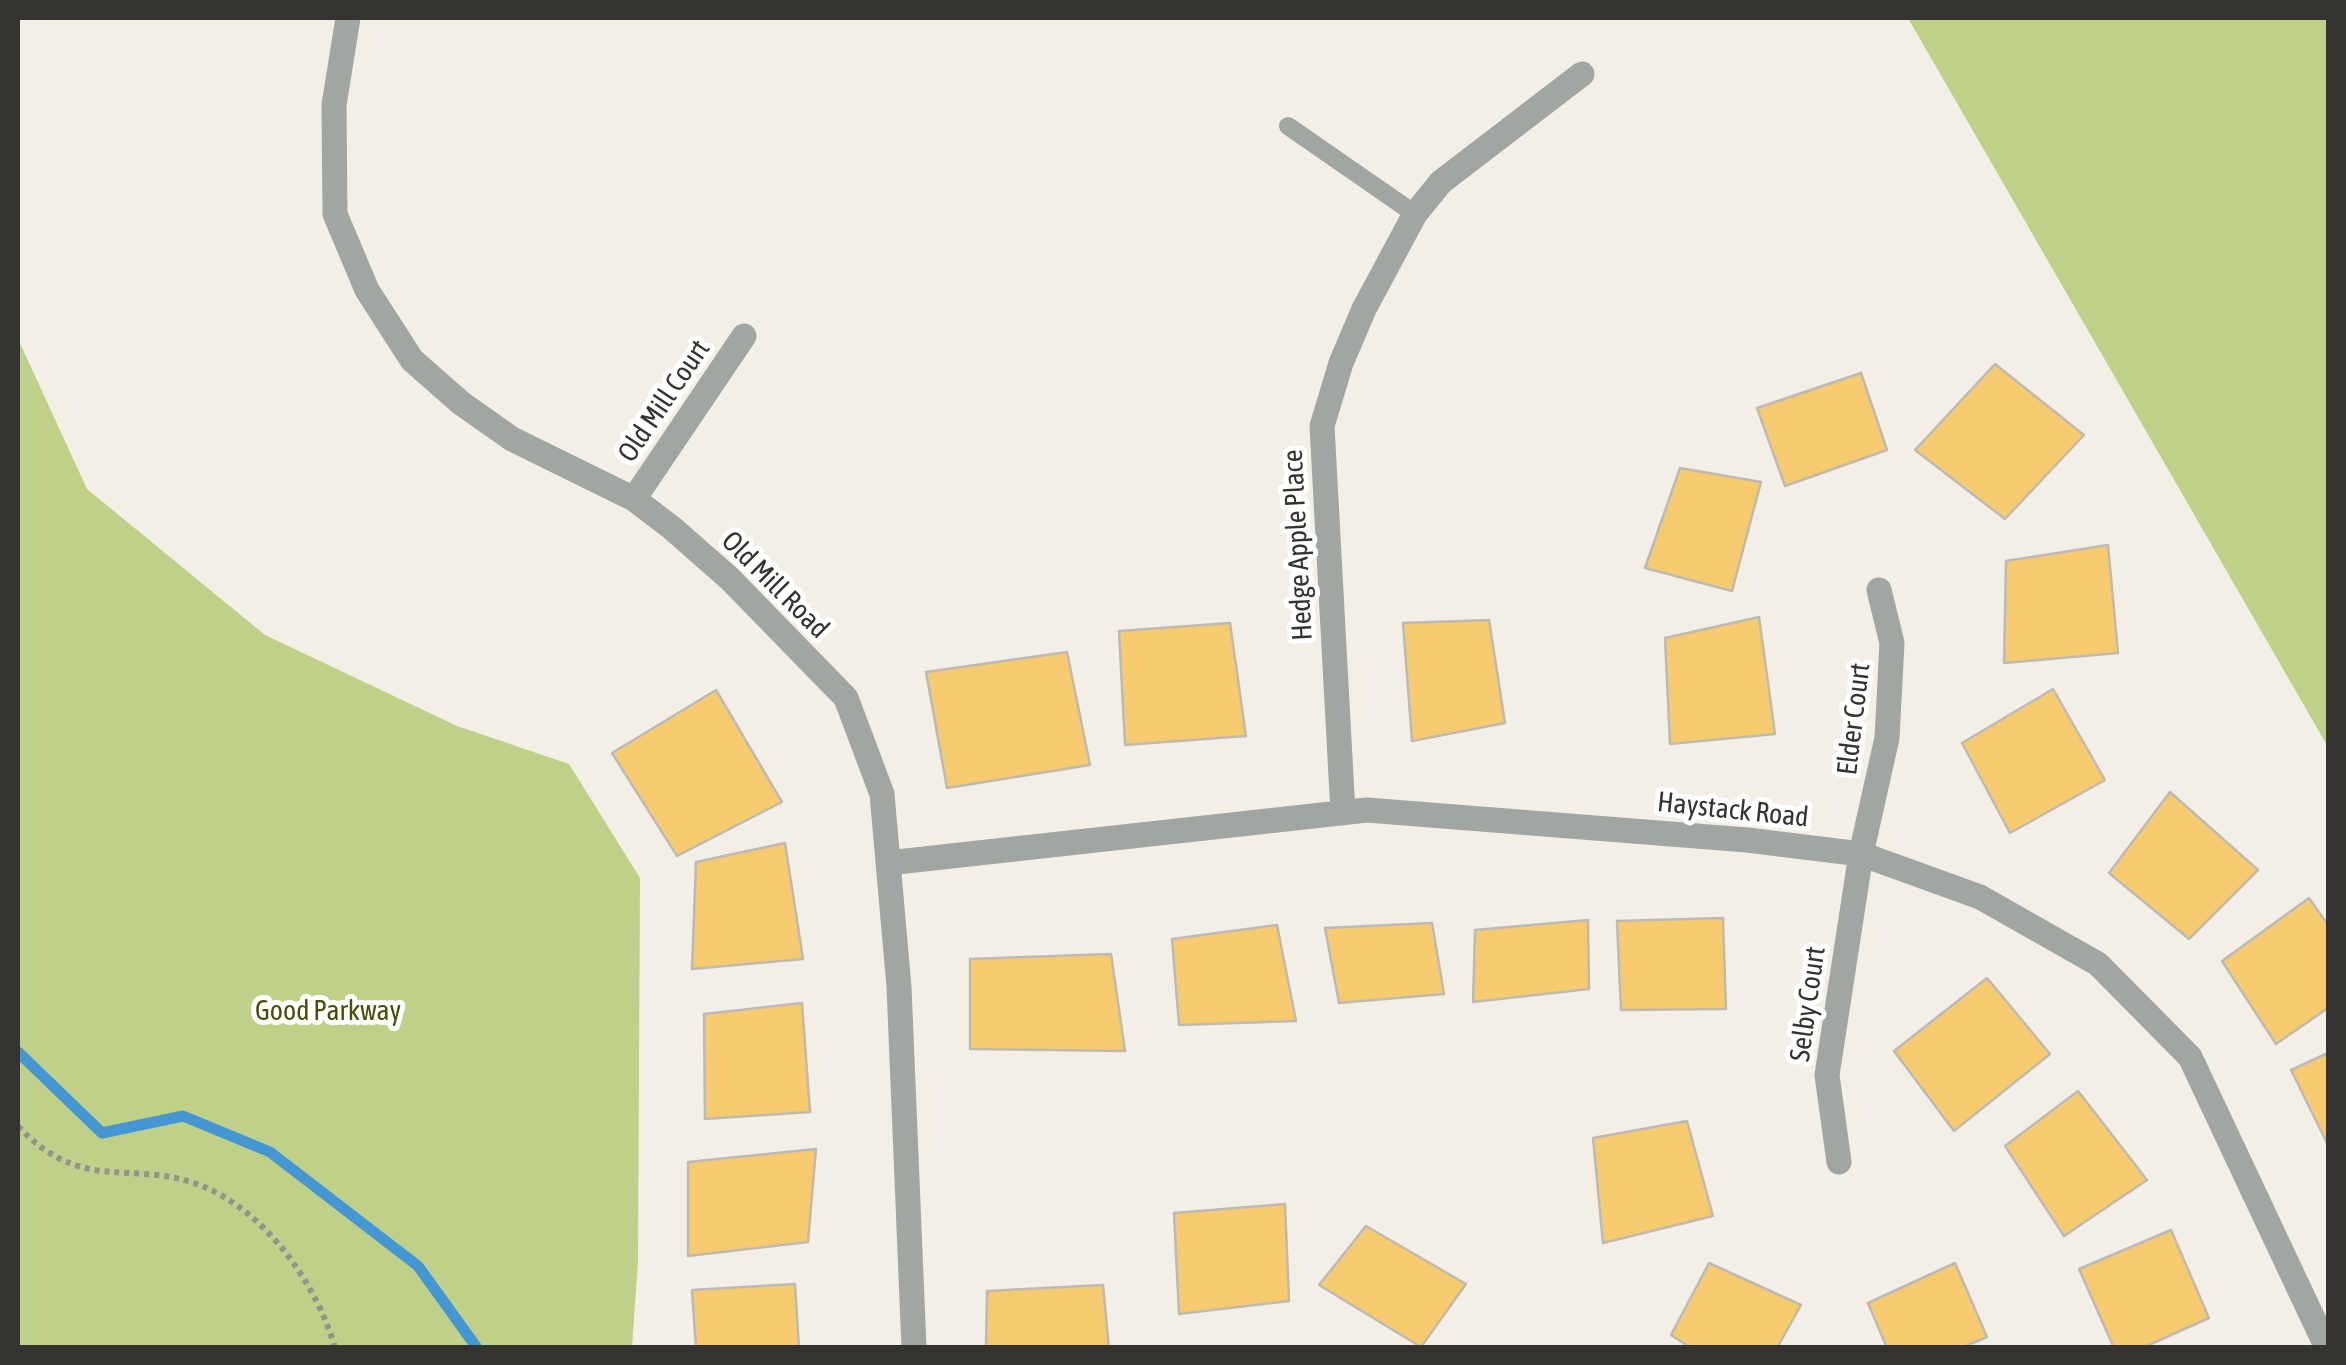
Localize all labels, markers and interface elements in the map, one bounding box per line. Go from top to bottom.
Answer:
street label: Old Mill Court [611,334,717,468]
street label: Hedge Apple Place [1276,449,1320,641]
street label: Old Mill Road [714,524,836,646]
street label: Elder Court [1830,661,1878,777]
street label: Haystack Road [1656,785,1810,835]
street label: Selby Court [1783,944,1833,1064]
park label: Good Parkway [255,994,401,1028]

